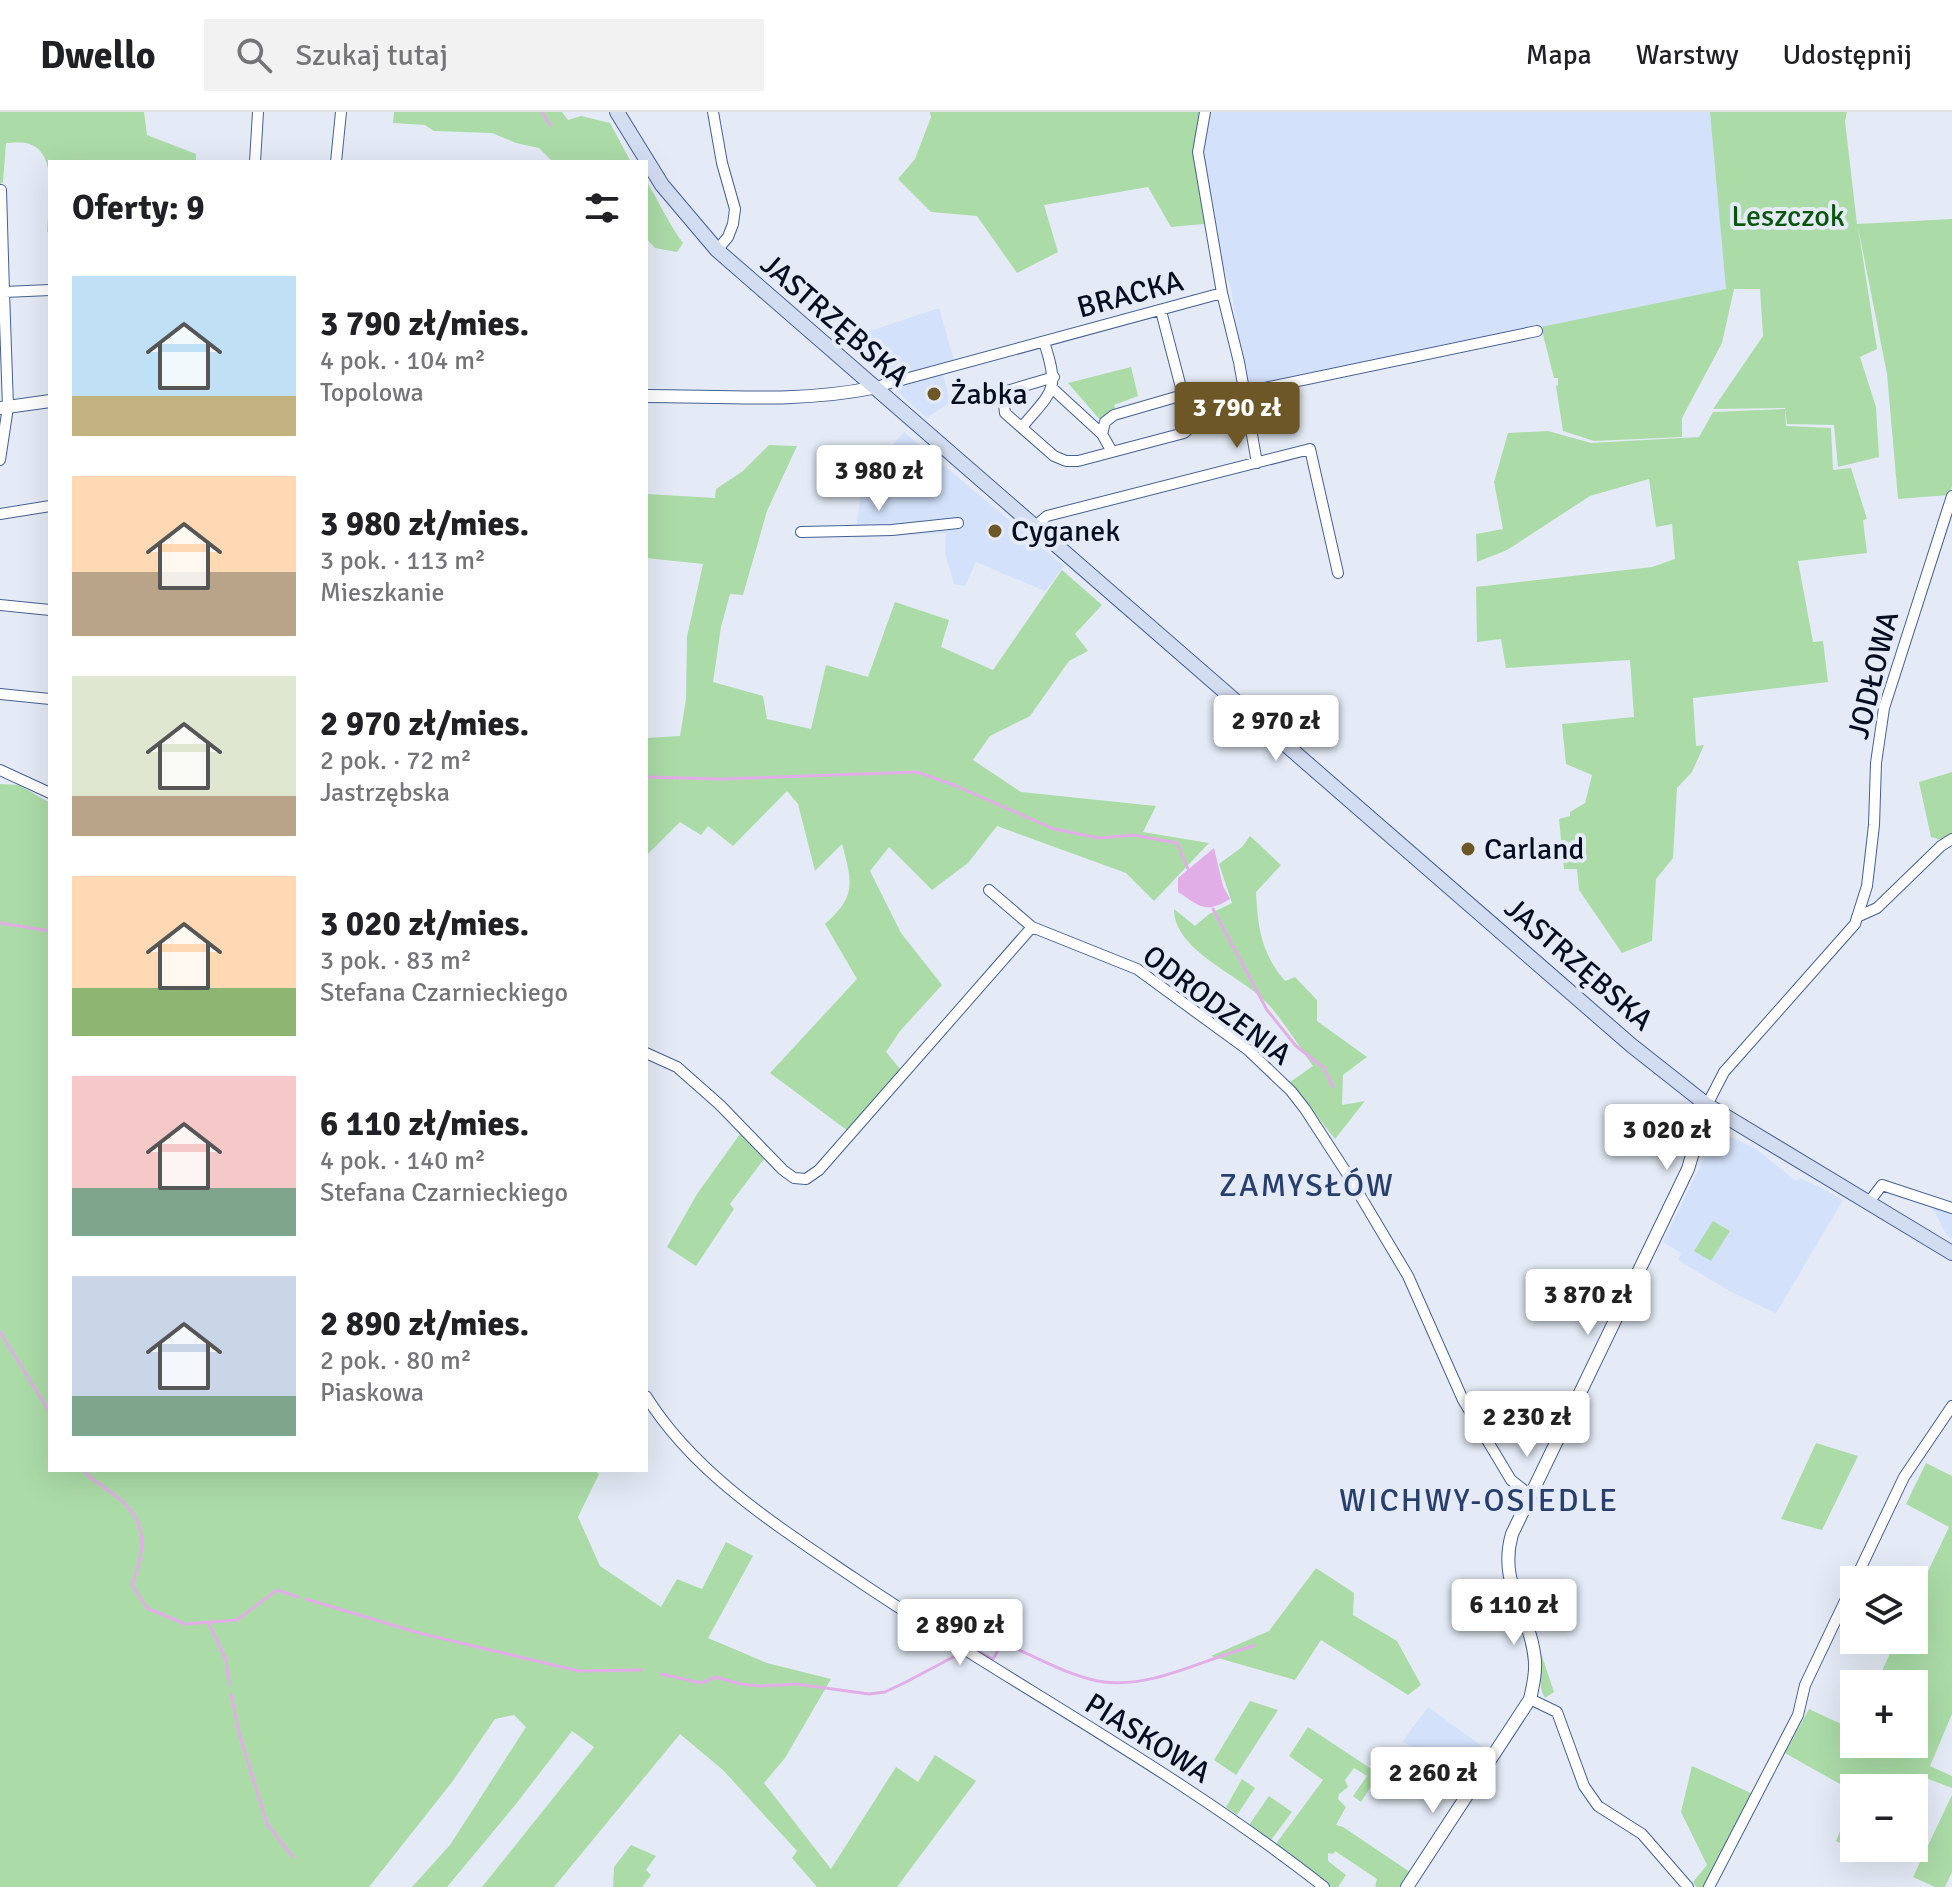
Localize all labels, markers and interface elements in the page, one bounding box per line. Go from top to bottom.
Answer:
search box [204,19,764,91]
text: Dwello [40,32,156,79]
icon: search [232,33,276,77]
text: Szukaj tutaj [296,37,448,74]
text: Mapa [1526,38,1592,72]
text: Warstwy [1636,38,1739,72]
text: Udostępnij [1783,38,1912,72]
icon: filters [580,186,624,230]
text: Oferty: 9 [72,187,205,229]
park label: Leszczok [1731,198,1845,235]
street label: JASTRZĘBSKA [753,246,917,395]
street label: BRACKA [1073,263,1187,326]
text: 3 790 zł/mies. [320,303,529,345]
icon: home [136,308,232,404]
text: 4 pok. · 104 m² [320,345,486,377]
place label: Żabka [950,376,1028,413]
text: Topolowa [320,377,424,409]
pin: 3 790 zł [1154,382,1320,450]
marker: Żabka [925,385,943,403]
text: 3 790 zł [1193,392,1281,424]
pin: 3 980 zł [796,445,962,513]
text: 3 980 zł [835,455,923,487]
text: 3 980 zł/mies. [320,503,529,545]
icon: home [136,508,232,604]
place label: Cyganek [1011,513,1120,550]
marker: Cyganek [986,522,1004,540]
text: 3 pok. · 113 m² [320,545,486,577]
text: Mieszkanie [320,577,445,609]
street label: JODŁOWA [1840,608,1907,743]
pin: 2 970 zł [1193,695,1359,763]
text: 2 970 zł/mies. [320,703,529,745]
text: 2 970 zł [1232,705,1320,737]
icon: home [136,708,232,804]
text: 2 pok. · 72 m² [320,745,472,777]
text: Jastrzębska [320,777,450,809]
place label: Carland [1484,831,1585,868]
marker: Carland [1459,840,1477,858]
street label: JASTRZĘBSKA [1497,890,1661,1039]
text: 3 020 zł/mies. [320,903,529,945]
icon: home [136,908,232,1004]
street label: ODRODZENIA [1135,937,1298,1073]
text: 3 pok. · 83 m² [320,945,472,977]
text: Stefana Czarnieckiego [320,977,568,1009]
text: 6 110 zł/mies. [320,1103,529,1145]
pin: 3 020 zł [1584,1104,1750,1172]
icon: home [136,1108,232,1204]
text: 3 020 zł [1623,1114,1711,1146]
text: 4 pok. · 140 m² [320,1145,486,1177]
district label: ZAMYSŁÓW [1219,1166,1395,1205]
text: Stefana Czarnieckiego [320,1177,568,1209]
pin: 3 870 zł [1505,1269,1671,1337]
text: 3 870 zł [1544,1279,1632,1311]
text: 2 890 zł/mies. [320,1303,529,1345]
icon: home [136,1308,232,1404]
text: 2 pok. · 80 m² [320,1345,472,1377]
text: Piaskowa [320,1377,424,1409]
pin: 2 230 zł [1444,1391,1610,1459]
text: 2 230 zł [1483,1401,1571,1433]
district label: WICHWY-OSIEDLE [1339,1481,1619,1520]
map controls [1840,1566,1928,1862]
button: layers [1840,1566,1928,1654]
pin: 6 110 zł [1431,1579,1597,1647]
text: 6 110 zł [1470,1589,1558,1621]
pin: 2 890 zł [877,1599,1043,1667]
text: 2 890 zł [916,1609,1004,1641]
button: + [1840,1670,1928,1758]
street label: PIASKOWA [1078,1685,1217,1792]
pin: 2 260 zł [1350,1747,1516,1815]
text: 2 260 zł [1389,1757,1477,1789]
button: − [1840,1774,1928,1862]

